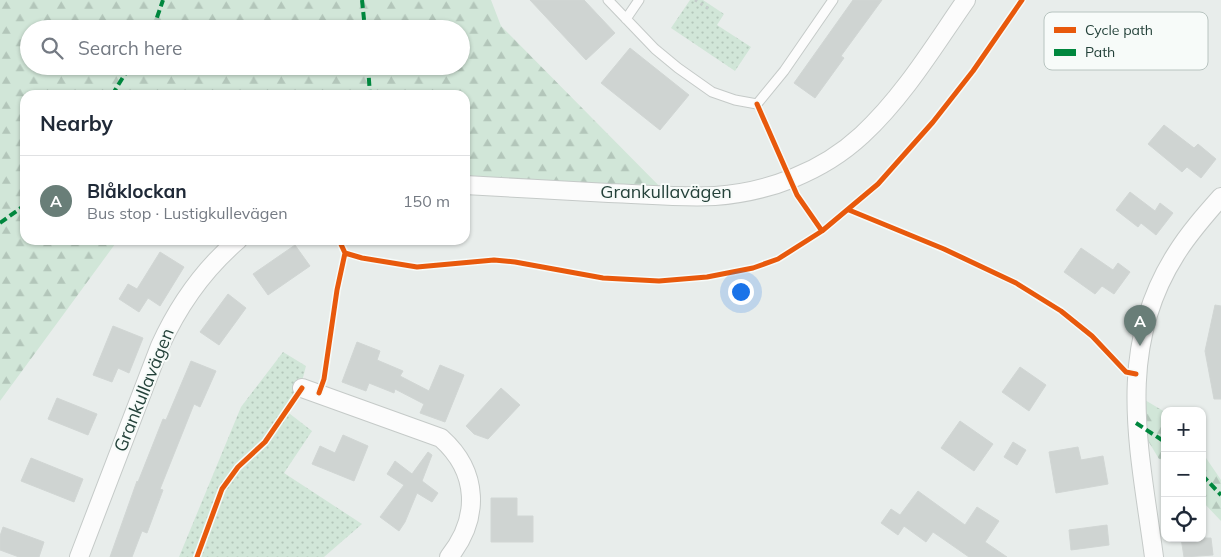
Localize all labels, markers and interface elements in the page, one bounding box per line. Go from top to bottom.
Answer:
legend [1044,12,1208,70]
search box [20,20,470,75]
text: Cycle path [1085,21,1153,39]
icon: search [38,34,66,62]
text: Search here [78,36,182,60]
text: Path [1085,43,1115,61]
text: Nearby [40,110,113,136]
text: Blåklockan [87,179,187,203]
street label: Grankullavägen [600,180,732,203]
text: A [50,191,62,211]
text: 150 m [403,191,450,211]
text: Bus stop · Lustigkullevägen [87,203,288,223]
your location [728,279,754,305]
pin: A [1124,305,1156,346]
street label: Grankullavägen [108,325,179,455]
map controls [1161,407,1206,542]
button: + [1161,407,1206,452]
button: − [1161,452,1206,497]
button: locate [1161,497,1206,542]

